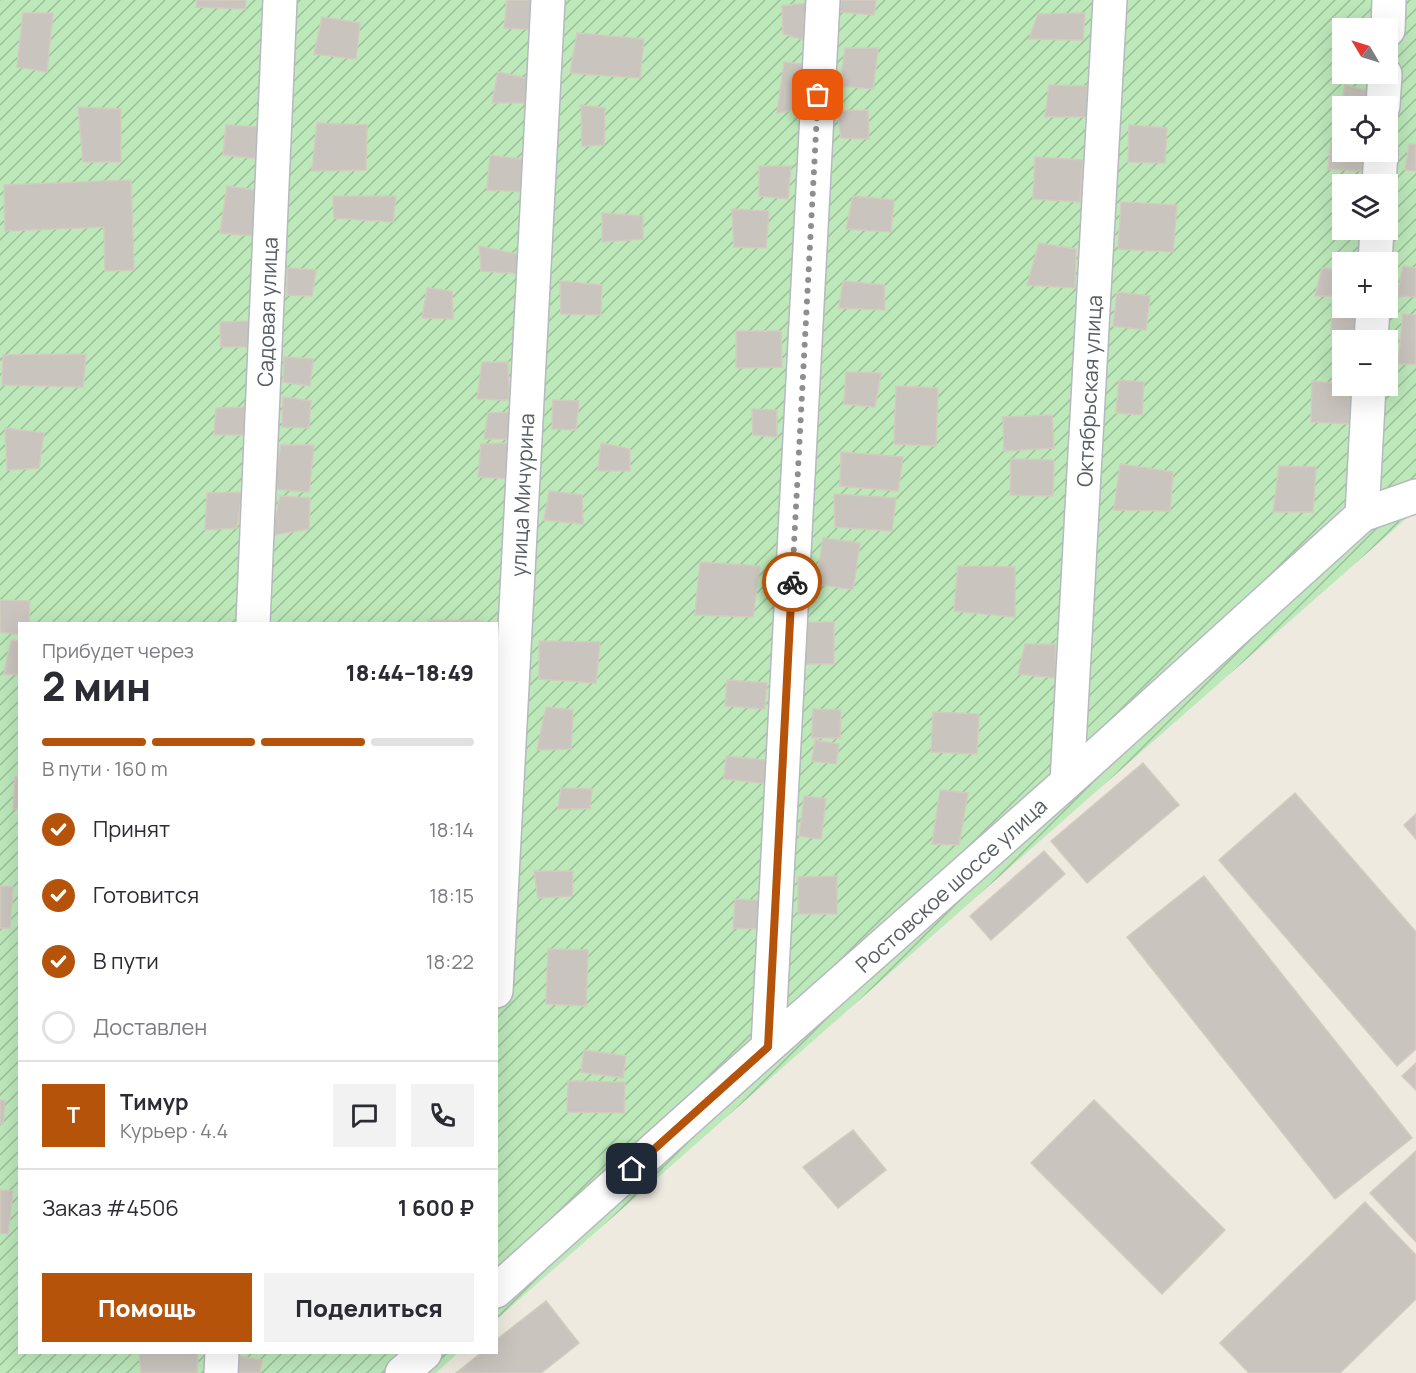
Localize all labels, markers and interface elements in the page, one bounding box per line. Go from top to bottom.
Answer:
north arrow [1332,18,1398,84]
map controls [1332,18,1398,396]
pin [792,69,843,120]
icon: bag [801,78,834,111]
button: locate [1332,96,1398,162]
button: layers [1332,174,1398,240]
street label: Садовая улица [250,237,284,387]
button: + [1332,252,1398,318]
street label: Октябрьская улица [1070,294,1108,488]
button: − [1332,330,1398,396]
street label: улица Мичурина [504,412,540,578]
courier [762,552,822,612]
icon: bike [776,566,809,599]
text: Прибудет через [42,637,194,664]
text: 18:44–18:49 [346,658,474,688]
text: 2 мин [42,659,151,713]
text: В пути · 160 m [42,755,168,782]
street label: Ростовское шоссе улица [849,792,1053,978]
icon: check [42,813,75,846]
text: Принят [93,814,170,844]
text: 18:14 [429,816,474,843]
icon: check [42,879,75,912]
text: Готовится [93,880,199,910]
text: 18:15 [429,882,474,909]
icon: check [42,945,75,978]
text: В пути [93,946,159,976]
text: 18:22 [426,948,474,975]
text: Доставлен [93,1012,207,1042]
button: chat [333,1084,396,1147]
button: phone [411,1084,474,1147]
text: Тимур [120,1087,189,1117]
text: Т [67,1100,80,1130]
text: Курьер · 4.4 [120,1117,228,1144]
pin [606,1143,657,1194]
icon: home [615,1152,648,1185]
text: Заказ #4506 [42,1193,179,1223]
text: 1 600 ₽ [398,1193,474,1223]
button: Помощь [42,1273,252,1342]
button: Поделиться [264,1273,474,1342]

